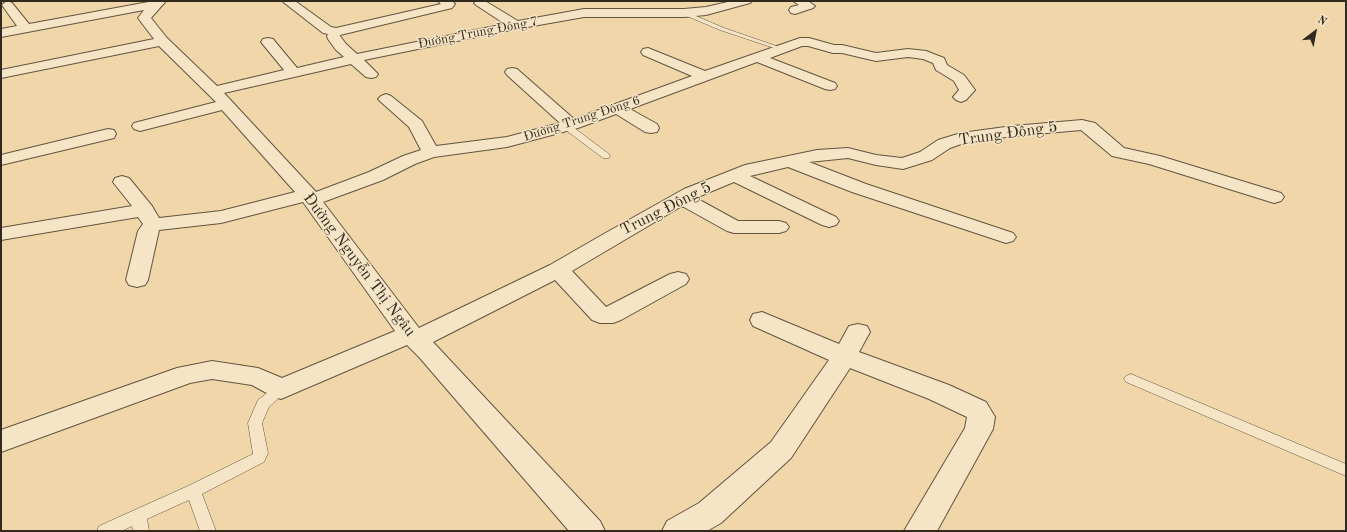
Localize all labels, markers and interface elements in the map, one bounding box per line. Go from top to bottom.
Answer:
north arrow [1295,12,1335,52]
street label: Đường Trung Đông 7 [417,14,539,52]
text: N [1315,15,1328,28]
street label: Đường Trung Đông 6 [522,93,642,145]
street label: Trung Đông 5 [957,118,1059,150]
street label: Trung Đông 5 [617,178,715,240]
street label: Đường Nguyễn Thị Ngâu [299,189,419,341]

